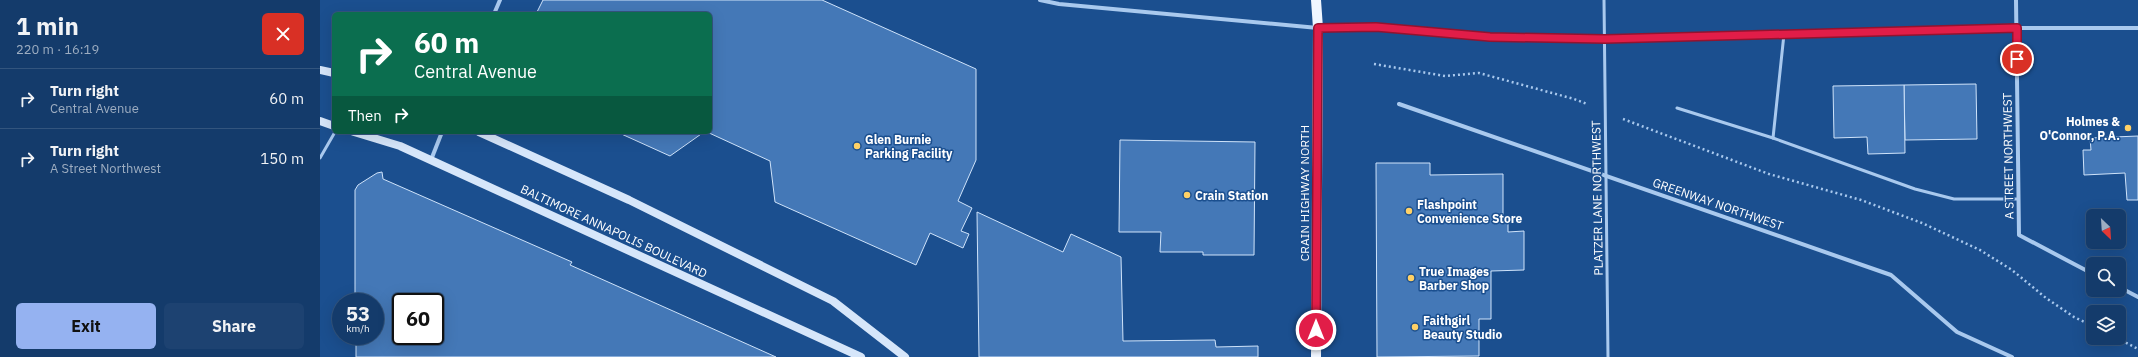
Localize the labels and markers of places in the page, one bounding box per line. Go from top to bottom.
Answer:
pin [2000,42,2034,76]
place label: Holmes & O'Connor, P.A. [2040,114,2120,143]
marker: Holmes & O'Connor, P.A. [2123,123,2133,133]
place label: Glen Burnie Parking Facility [865,132,953,161]
marker: Glen Burnie Parking Facility [852,141,862,151]
place label: Crain Station [1195,188,1268,203]
marker: Crain Station [1182,190,1192,200]
place label: Flashpoint Convenience Store [1417,197,1522,226]
marker: Flashpoint Convenience Store [1404,206,1414,216]
place label: True Images Barber Shop [1419,264,1489,293]
marker: True Images Barber Shop [1406,273,1416,283]
place label: Faithgirl Beauty Studio [1423,313,1502,342]
marker: Faithgirl Beauty Studio [1410,322,1420,332]

